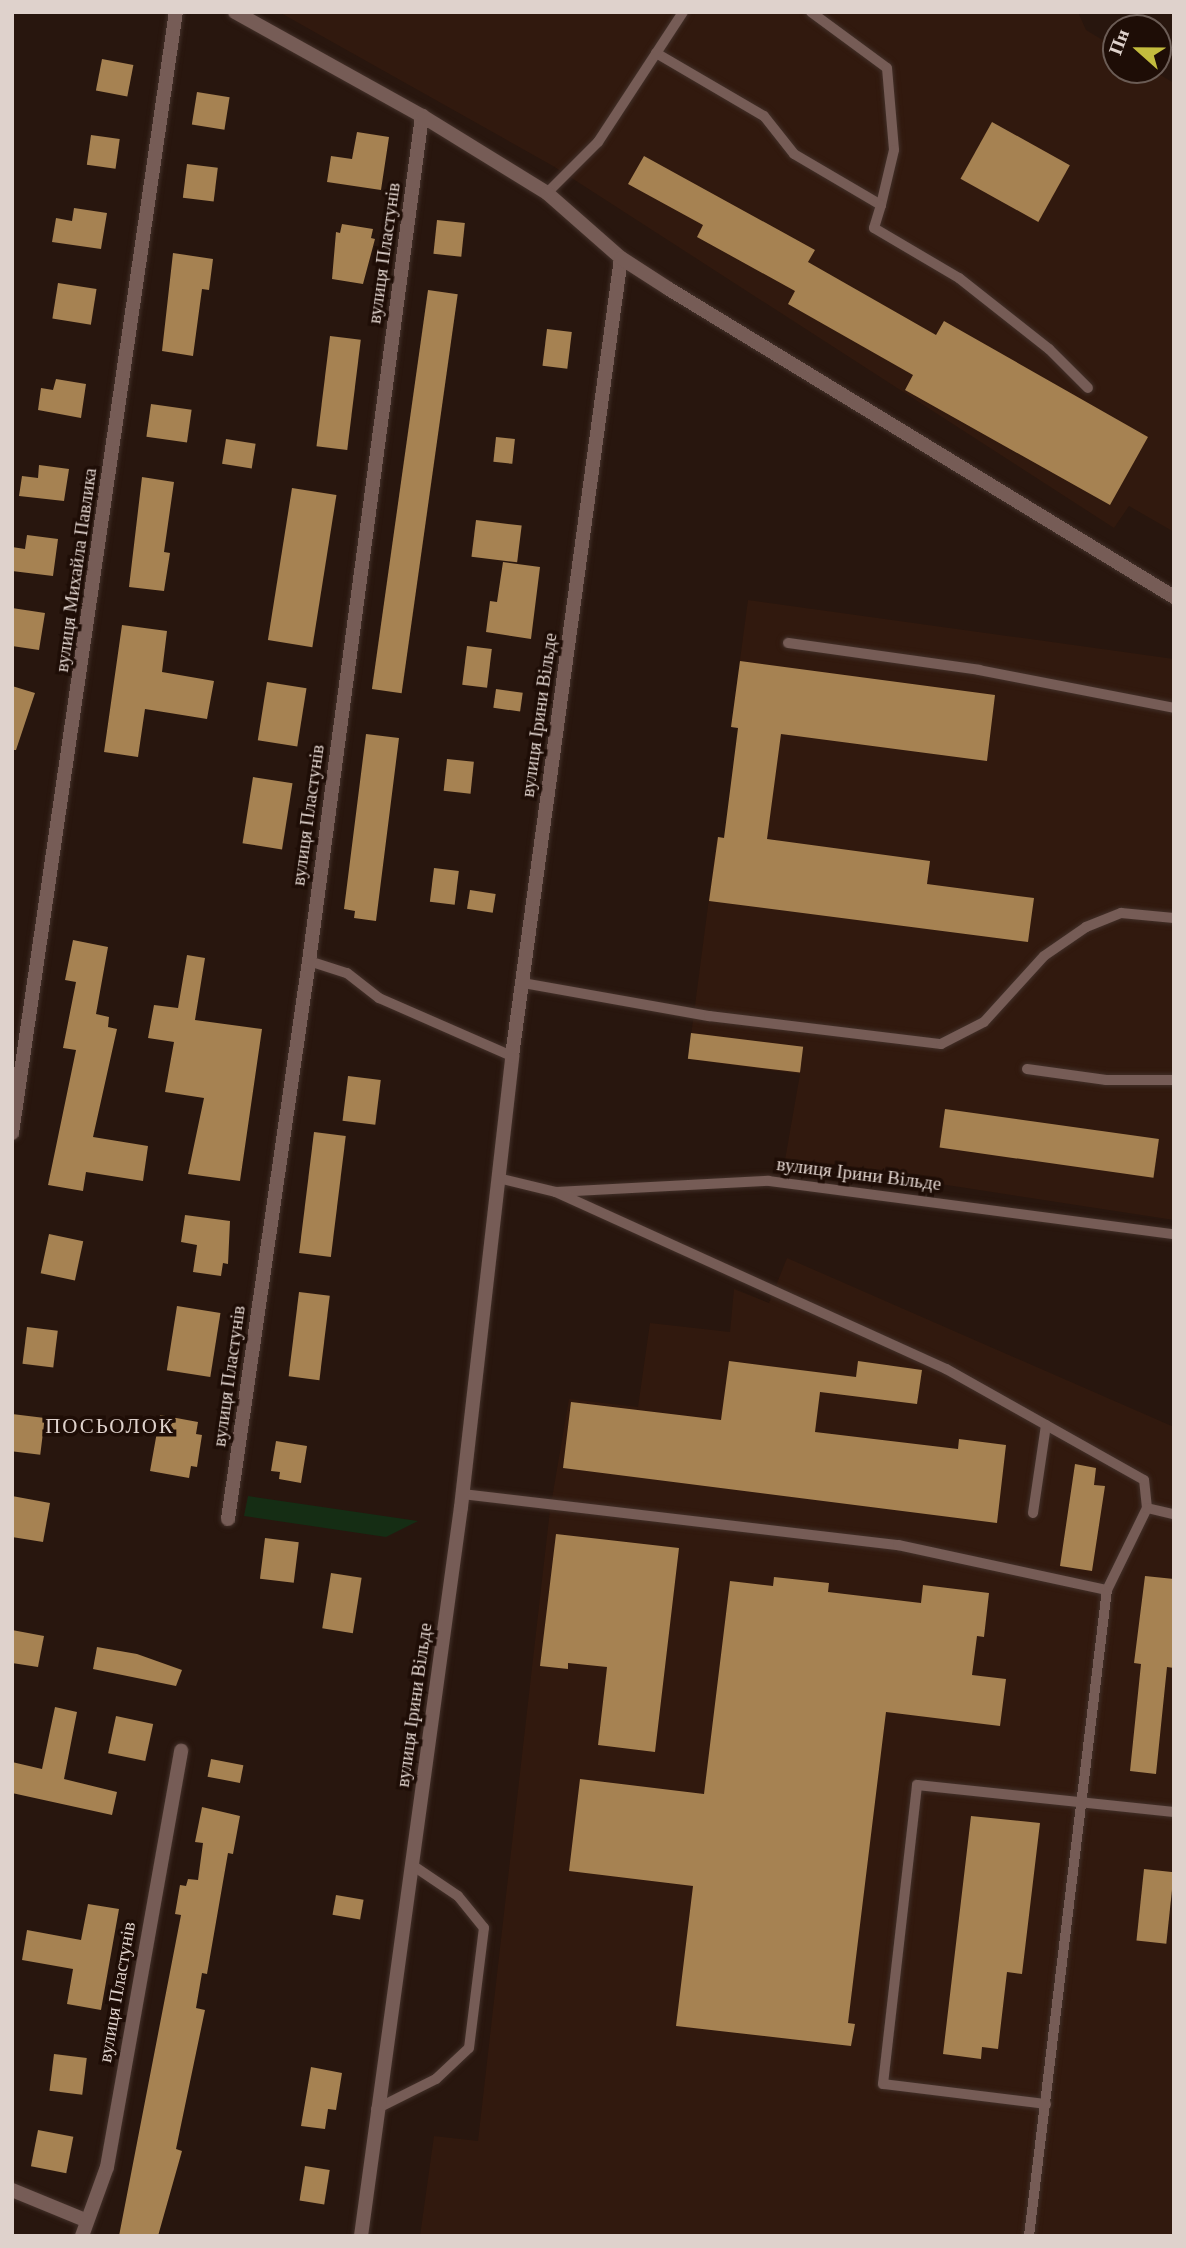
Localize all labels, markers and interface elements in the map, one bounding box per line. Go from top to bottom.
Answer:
north arrow [1102,14,1172,84]
text: Пн [1104,26,1133,58]
street label: вулиця Пластунів [363,181,405,325]
street label: вулиця Михайла Павлика [50,467,102,673]
street label: вулиця Ірини Вільде [516,631,562,799]
street label: вулиця Пластунів [287,743,329,887]
street label: вулиця Ірини Вільде [775,1153,943,1195]
street label: вулиця Пластунів [208,1304,250,1448]
district label: ПОСЬОЛОК [46,1413,174,1439]
street label: вулиця Ірини Вільде [391,1621,437,1789]
street label: вулиця Пластунів [93,1920,141,2064]

